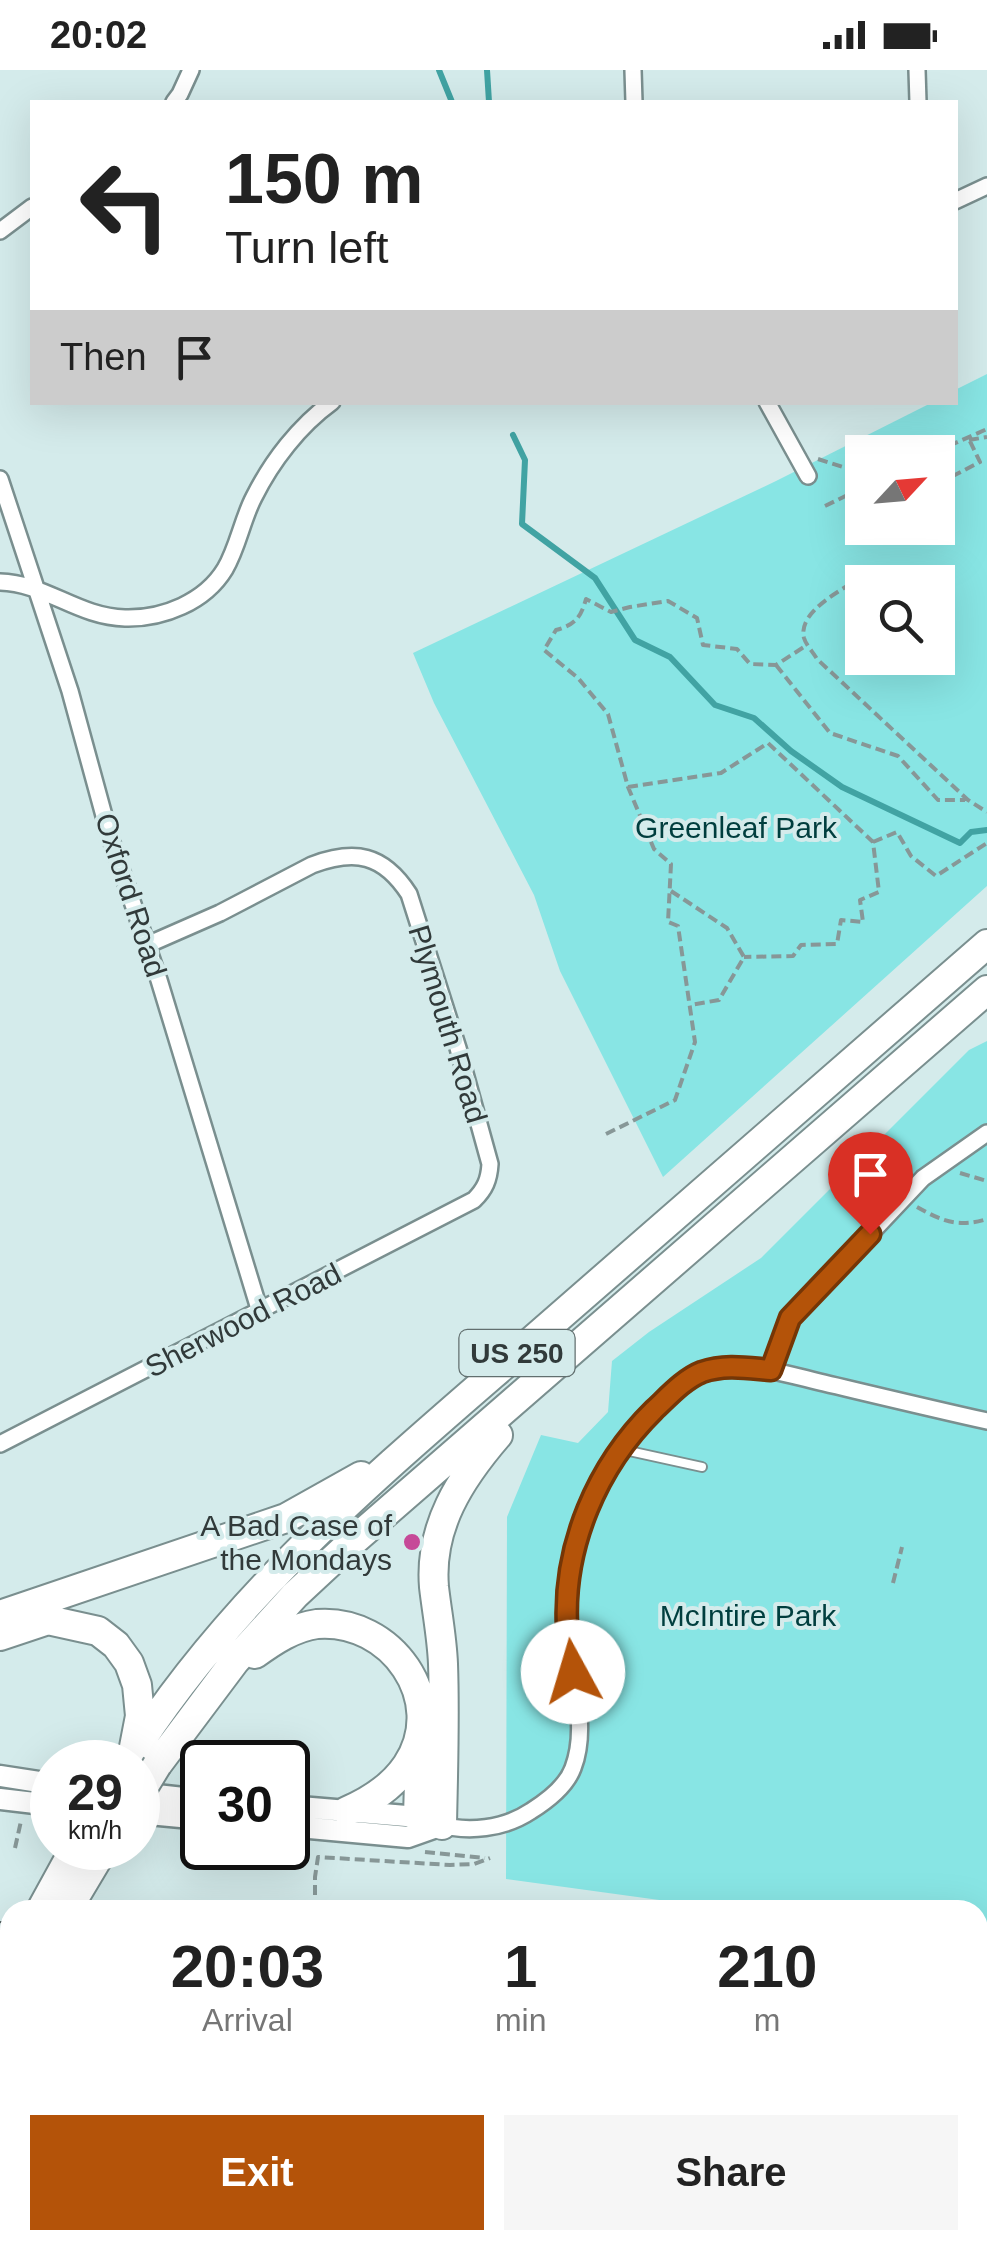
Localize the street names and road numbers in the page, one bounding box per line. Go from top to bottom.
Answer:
street label: Oxford Road [89,809,173,981]
street label: Plymouth Road [402,921,494,1127]
street label: Sherwood Road [140,1256,346,1384]
road number: US 250 [460,1330,574,1376]

